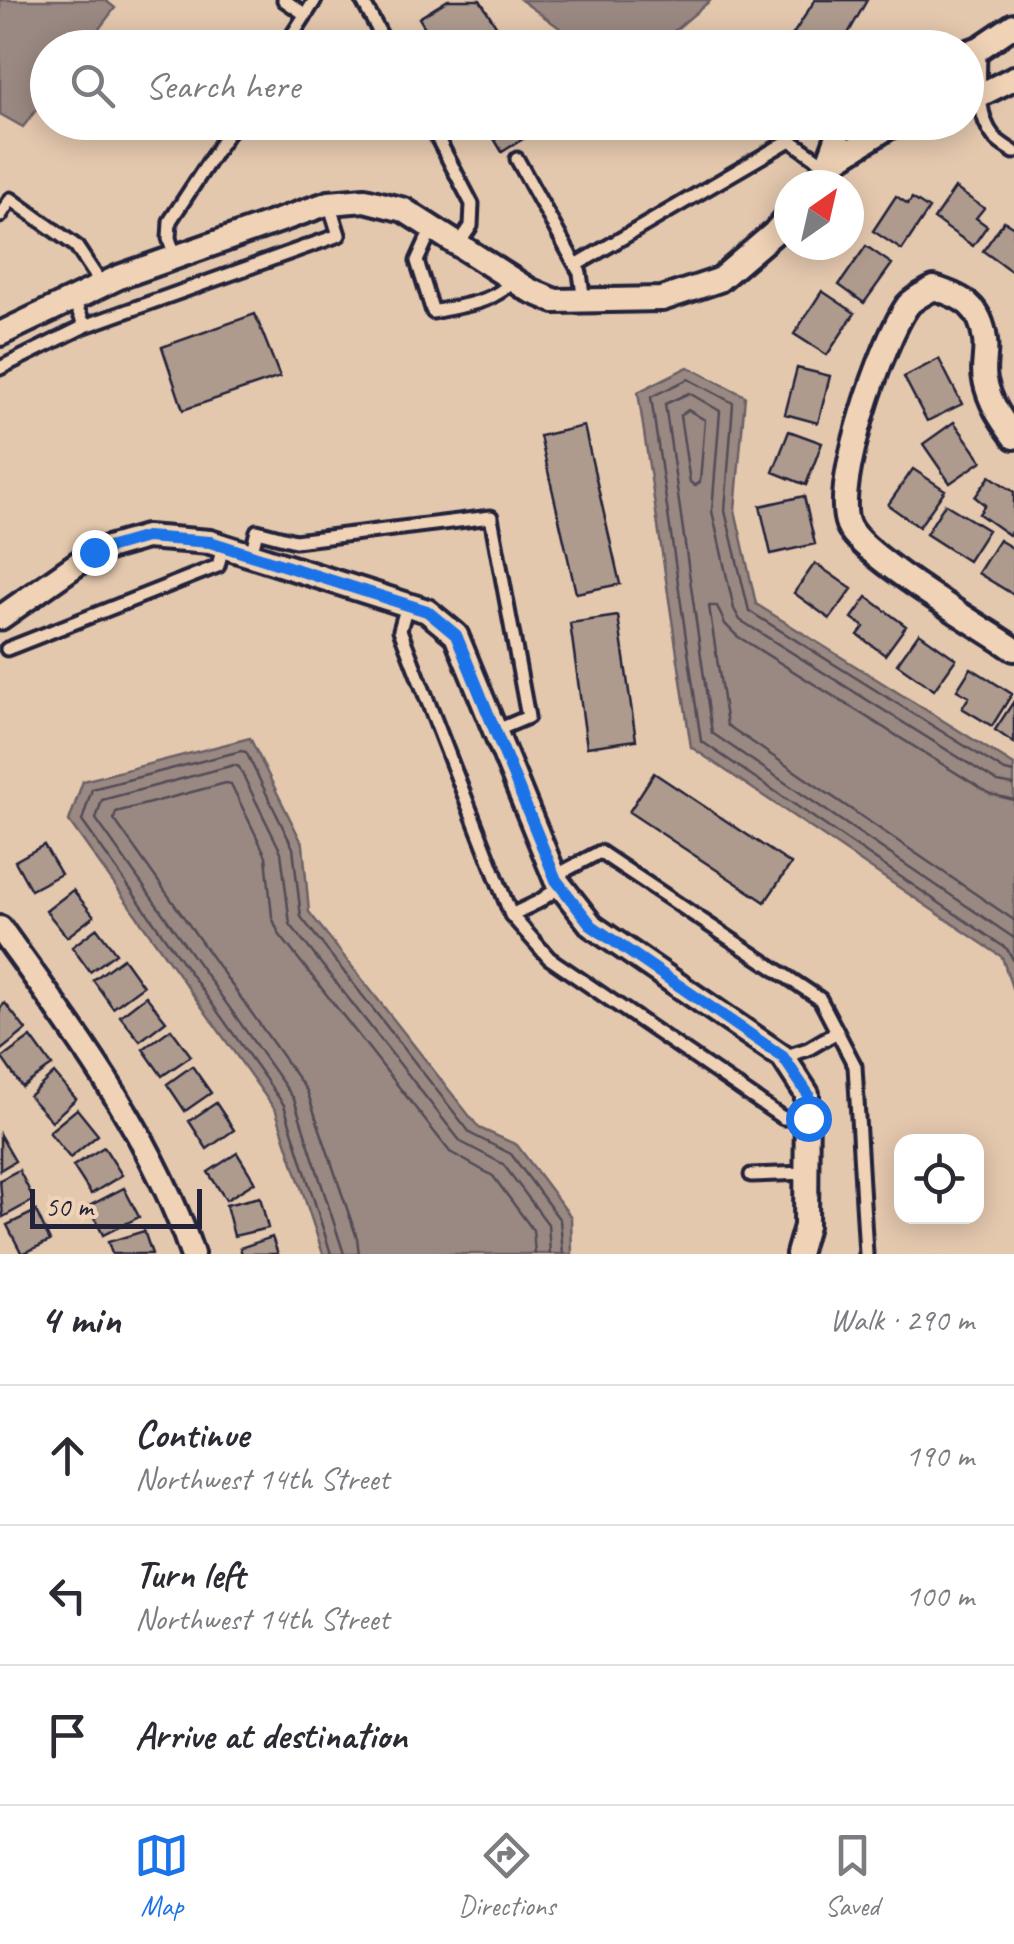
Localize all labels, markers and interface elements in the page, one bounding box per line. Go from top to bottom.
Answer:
search box [30,30,984,140]
icon: search [65,58,120,113]
text: Search here [145,62,300,109]
north arrow [774,170,864,260]
route end [72,530,118,576]
route start [786,1096,832,1142]
map controls [894,1134,984,1224]
button: locate [894,1134,984,1224]
scale bar [30,1184,202,1228]
text: 50 m [45,1189,93,1224]
text: 4 min [40,1293,120,1346]
text: Walk · 290 m [830,1299,974,1340]
text: Continue [135,1411,249,1458]
icon: ahead [40,1428,95,1483]
text: 190 m [905,1435,974,1476]
text: Northwest 14th Street [135,1458,389,1499]
text: Turn left [135,1551,245,1598]
icon: left [40,1568,95,1623]
text: 100 m [905,1575,974,1616]
text: Northwest 14th Street [135,1598,389,1639]
icon: arrive [40,1708,95,1763]
text: Arrive at destination [135,1712,407,1759]
tab: Map [134,1828,189,1923]
tab: Directions [458,1828,556,1923]
tab: Saved [825,1828,880,1923]

